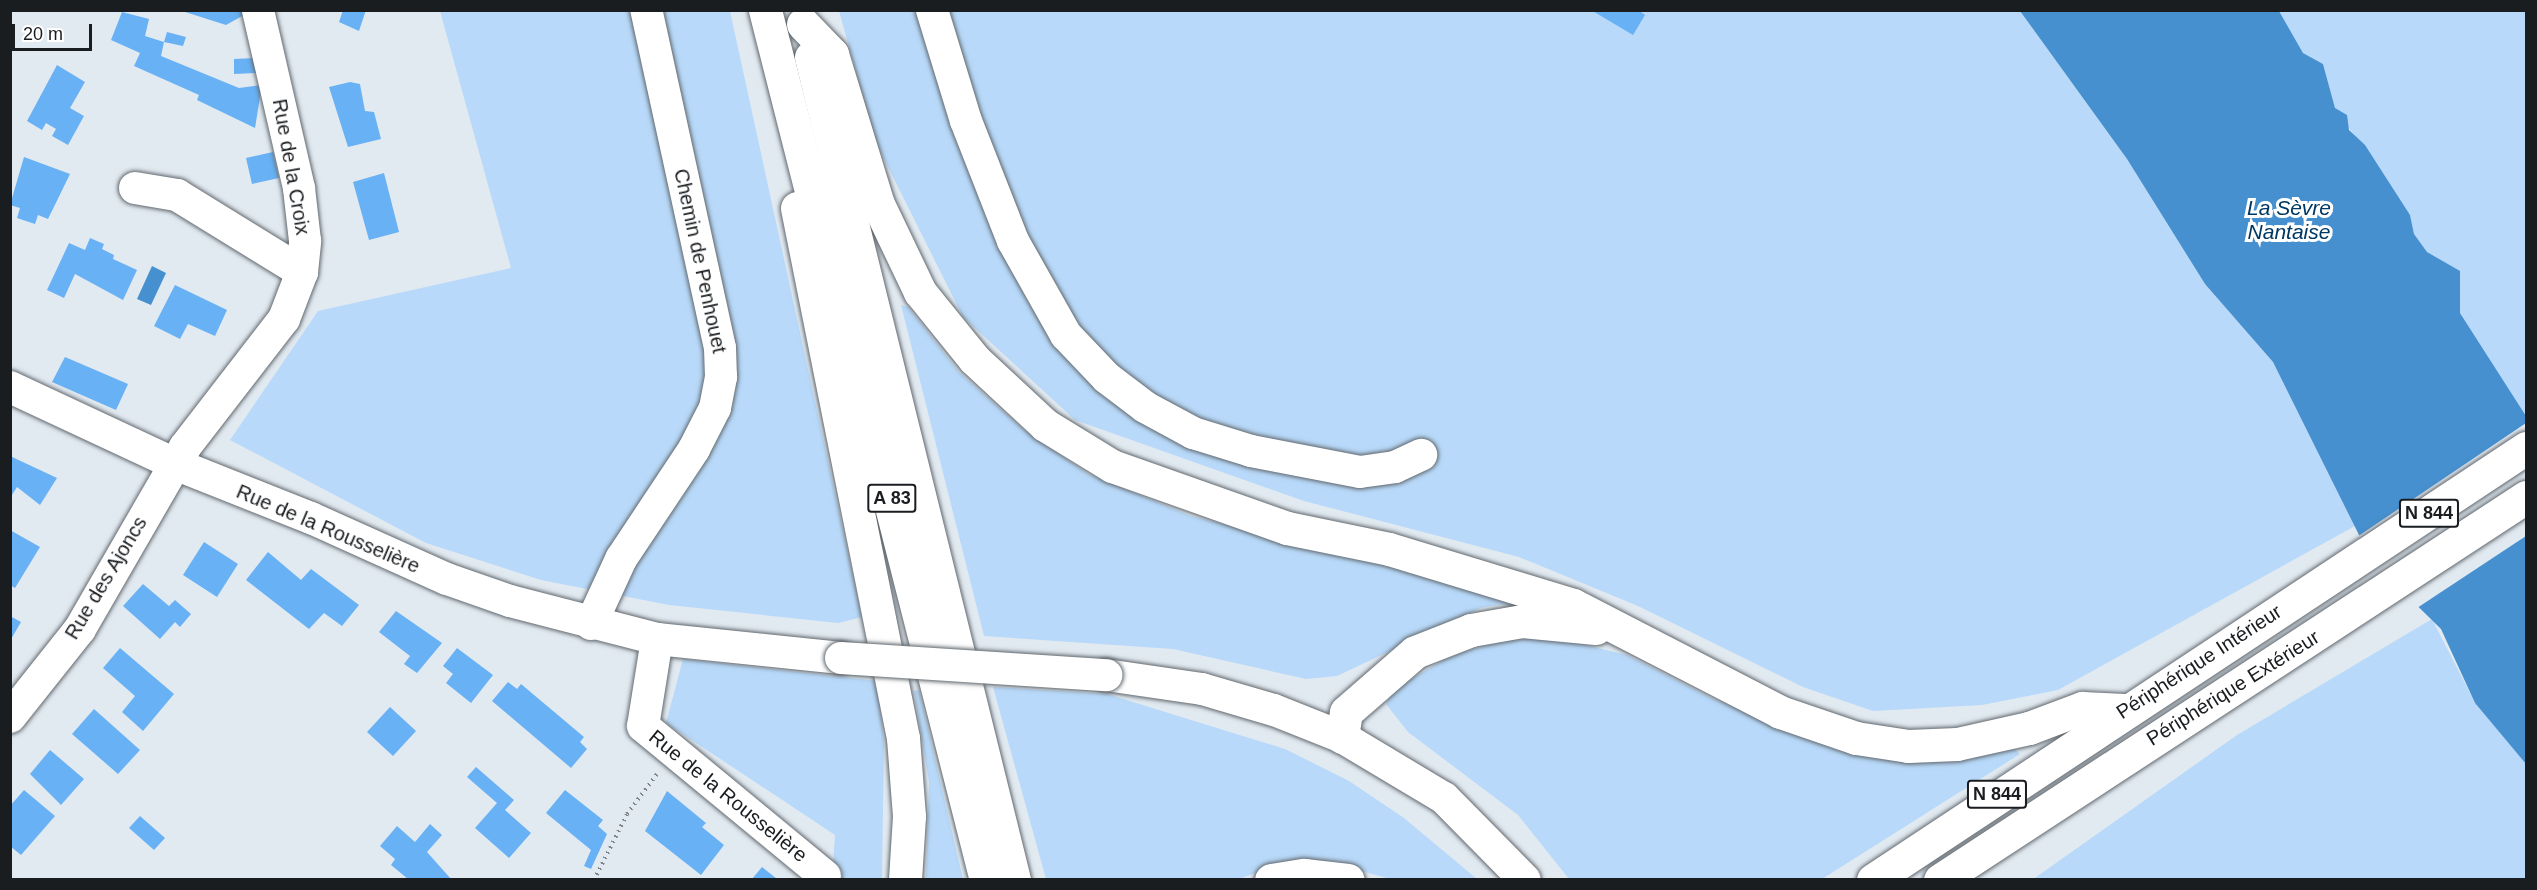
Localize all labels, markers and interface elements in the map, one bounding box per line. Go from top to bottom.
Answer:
scale bar [15,12,94,50]
text: 20 m [23,24,63,44]
street label: Rue de la Croix [267,97,315,237]
street label: Chemin de Penhouet [669,167,731,355]
water label: La Sèvre Nantaise [2247,195,2331,245]
street label: Rue de la Rousselière [233,480,423,578]
road number: A 83 [866,483,918,513]
road number: N 844 [2398,498,2460,528]
street label: Rue des Ajoncs [60,512,152,644]
street label: Périphérique Intérieur [2112,600,2286,724]
street label: Périphérique Extérieur [2142,625,2324,751]
street label: Rue de la Rousselière [644,725,812,867]
road number: N 844 [1966,779,2028,809]

